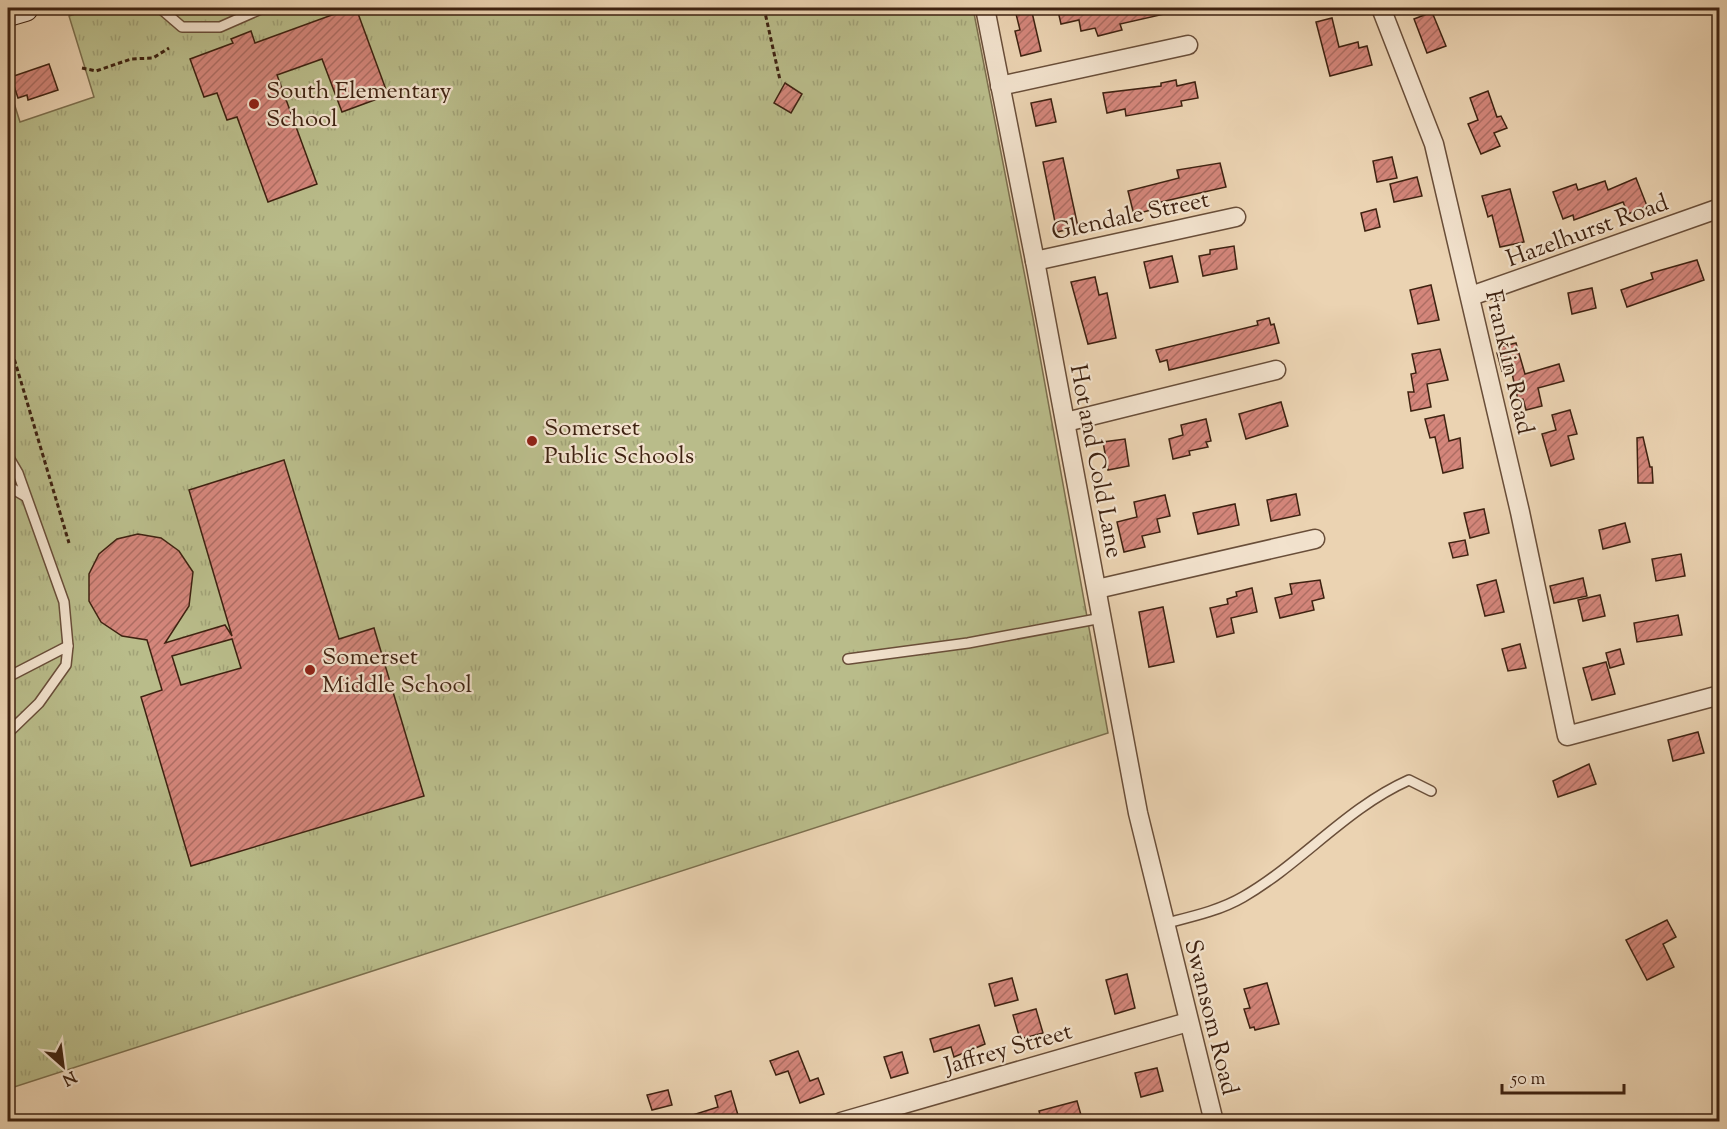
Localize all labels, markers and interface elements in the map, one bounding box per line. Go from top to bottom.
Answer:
place label: South Elementary School [266,75,451,137]
marker: South Elementary School [247,97,261,111]
street label: Glendale Street [1048,184,1212,250]
street label: Hazelhurst Road [1502,187,1674,277]
street label: Franklin Road [1475,287,1541,438]
street label: Hot and Cold Lane [1060,362,1130,561]
place label: Somerset Public Schools [544,412,694,474]
marker: Somerset Public Schools [525,434,539,448]
place label: Somerset Middle School [322,641,472,703]
marker: Somerset Middle School [303,663,317,677]
street label: Swansom Road [1174,936,1246,1099]
street label: Jaffrey Street [939,1015,1076,1085]
north arrow [33,1036,93,1096]
scale bar [1502,1057,1624,1095]
text: N [58,1064,80,1090]
text: 50 m [1510,1067,1546,1093]

